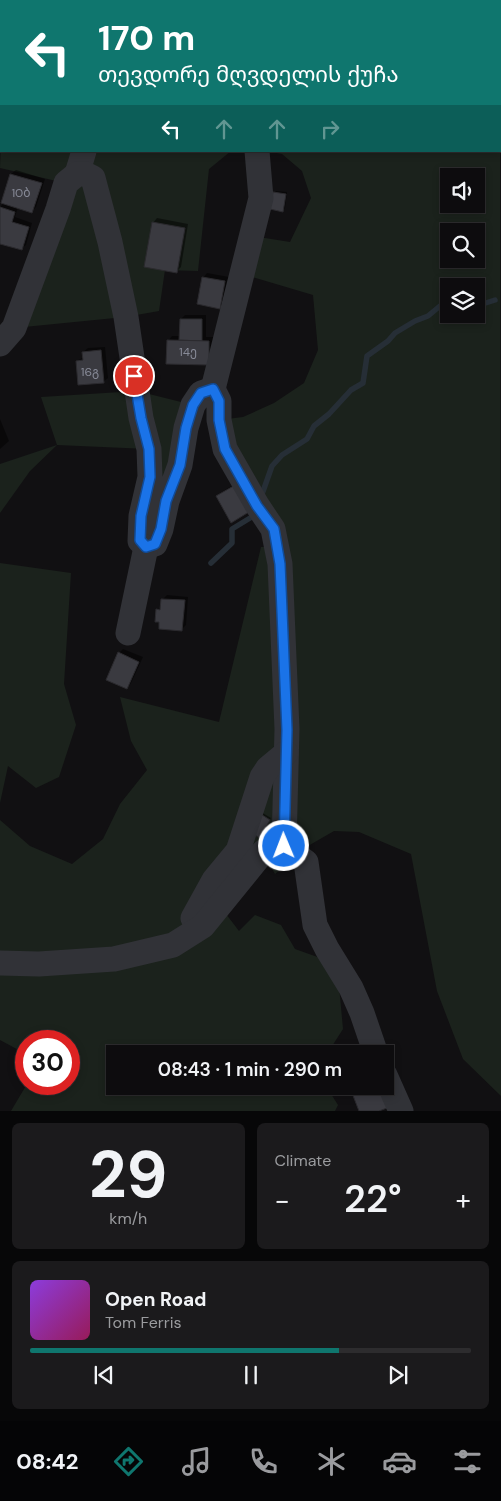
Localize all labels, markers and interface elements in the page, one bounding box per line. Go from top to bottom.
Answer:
text: 170 m [98,15,195,61]
icon: left [15,20,80,85]
text: თევდორე მღვდელის ქუჩა [98,60,399,89]
icon: left [157,115,185,143]
icon: ahead [210,115,238,143]
icon: ahead [263,115,291,143]
icon: right [316,115,344,143]
map controls [440,168,485,323]
button: sound [440,168,485,213]
house number: 10ბ [11,185,31,201]
button: search [440,223,485,268]
button: layers [440,278,485,323]
house number: 14ე [179,344,197,360]
pin [113,355,155,397]
icon: arrive [120,362,148,390]
house number: 16გ [81,364,99,380]
position arrow [257,819,309,871]
speed limit sign: 30 [15,1030,80,1095]
text: 08:43 · 1 min · 290 m [158,1057,342,1082]
text: 29 [89,1133,168,1217]
text: Climate [275,1150,331,1171]
text: 22° [344,1174,401,1224]
text: − [275,1182,290,1219]
text: + [456,1182,471,1219]
text: km/h [109,1208,147,1229]
text: Open Road [105,1287,207,1312]
text: Tom Ferris [105,1312,182,1333]
icon: previous [90,1361,118,1389]
icon: pause [237,1361,265,1389]
icon: next [384,1361,412,1389]
icon: directions [111,1444,146,1479]
icon: music [179,1444,214,1479]
icon: phone [246,1444,281,1479]
icon: climate [314,1444,349,1479]
icon: car [382,1444,417,1479]
icon: filters [450,1444,485,1479]
text: 08:42 [16,1447,78,1476]

